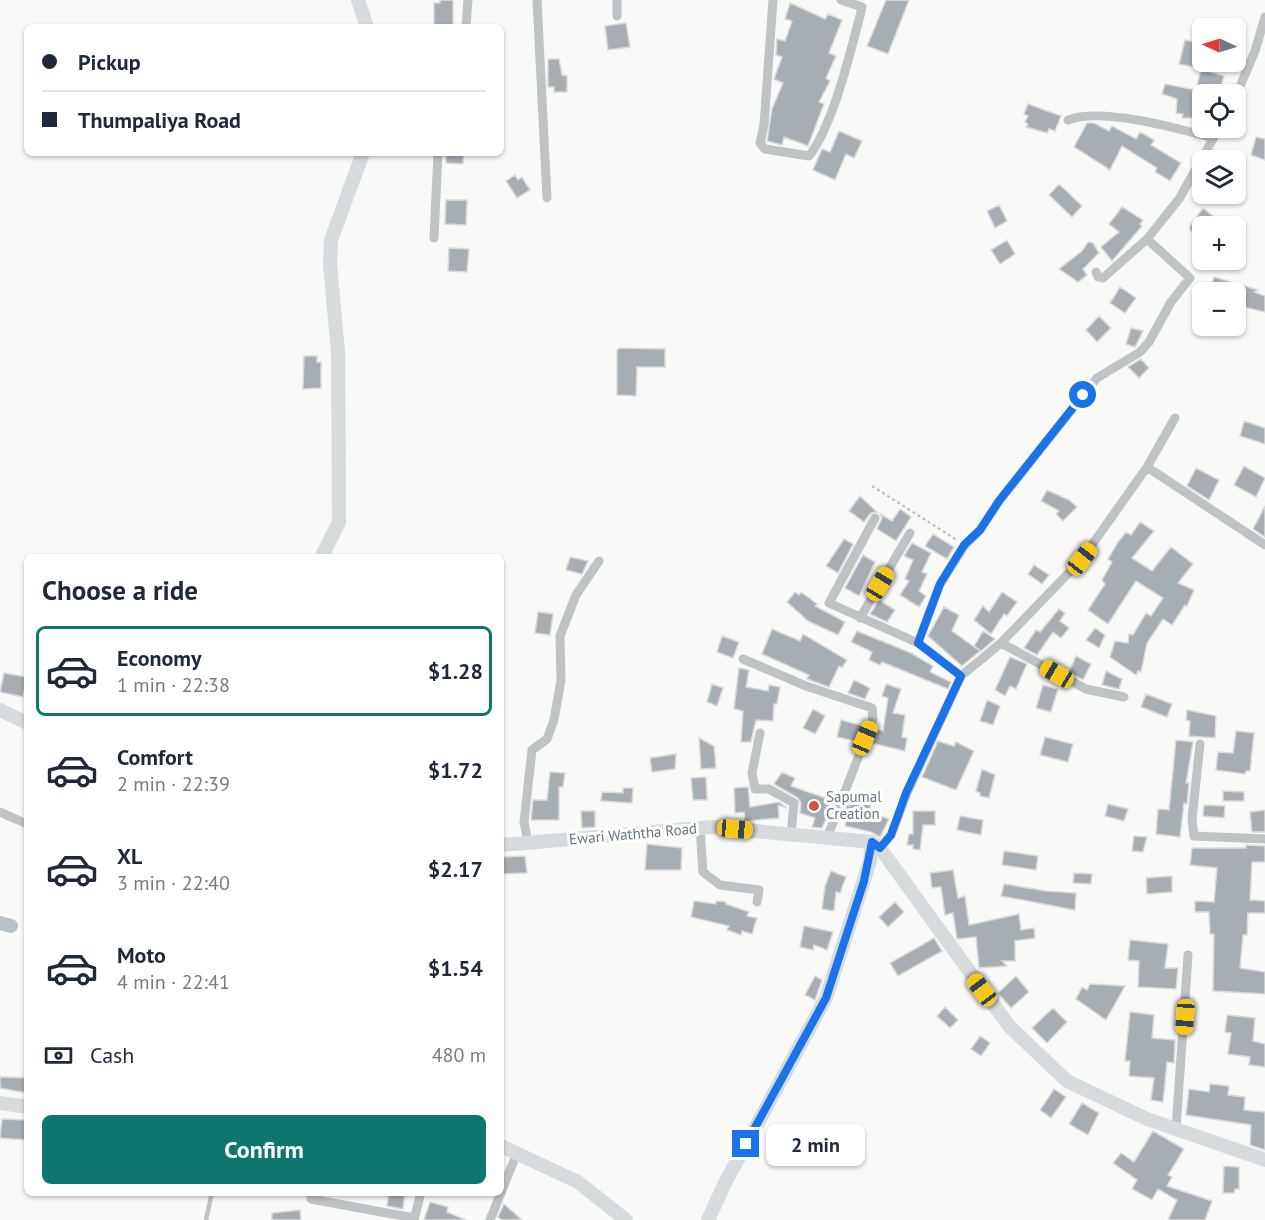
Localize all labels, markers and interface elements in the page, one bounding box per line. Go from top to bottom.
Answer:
north arrow [1192,18,1246,72]
map controls [1192,18,1246,336]
text: Pickup [78,48,141,76]
button: locate [1192,84,1246,138]
text: Thumpaliya Road [78,106,241,134]
button: layers [1192,150,1246,204]
button: + [1192,216,1246,270]
button: − [1192,282,1246,336]
route start [1069,381,1096,408]
car [1064,539,1100,579]
car [863,564,897,604]
text: Choose a ride [42,573,198,607]
icon: car [45,644,99,698]
text: Economy [117,644,201,672]
text: $1.28 [428,657,483,685]
car [1037,657,1077,691]
text: 1 min · 22:38 [117,672,230,698]
car [850,718,880,758]
icon: car [45,743,99,797]
text: Comfort [117,743,193,771]
text: $1.72 [428,756,483,784]
text: 2 min · 22:39 [117,771,230,797]
place label: Sapumal Creation [826,787,882,823]
marker: Sapumal Creation [807,799,821,813]
street label: Ewari Waththa Road [568,818,698,849]
car [716,818,754,840]
icon: car [45,842,99,896]
text: XL [117,842,142,870]
text: $2.17 [428,855,483,883]
text: 3 min · 22:40 [117,870,230,896]
icon: car [45,941,99,995]
text: Moto [117,941,166,969]
text: $1.54 [428,954,483,982]
text: 4 min · 22:41 [117,969,230,995]
car [964,970,1000,1010]
car [1175,998,1195,1036]
icon: cash [42,1039,75,1072]
text: Cash [90,1041,134,1069]
text: 480 m [432,1042,486,1068]
button: Confirm [42,1115,486,1184]
callout: 2 min [767,1123,866,1165]
route end [732,1130,759,1157]
text: 2 min [791,1132,840,1158]

